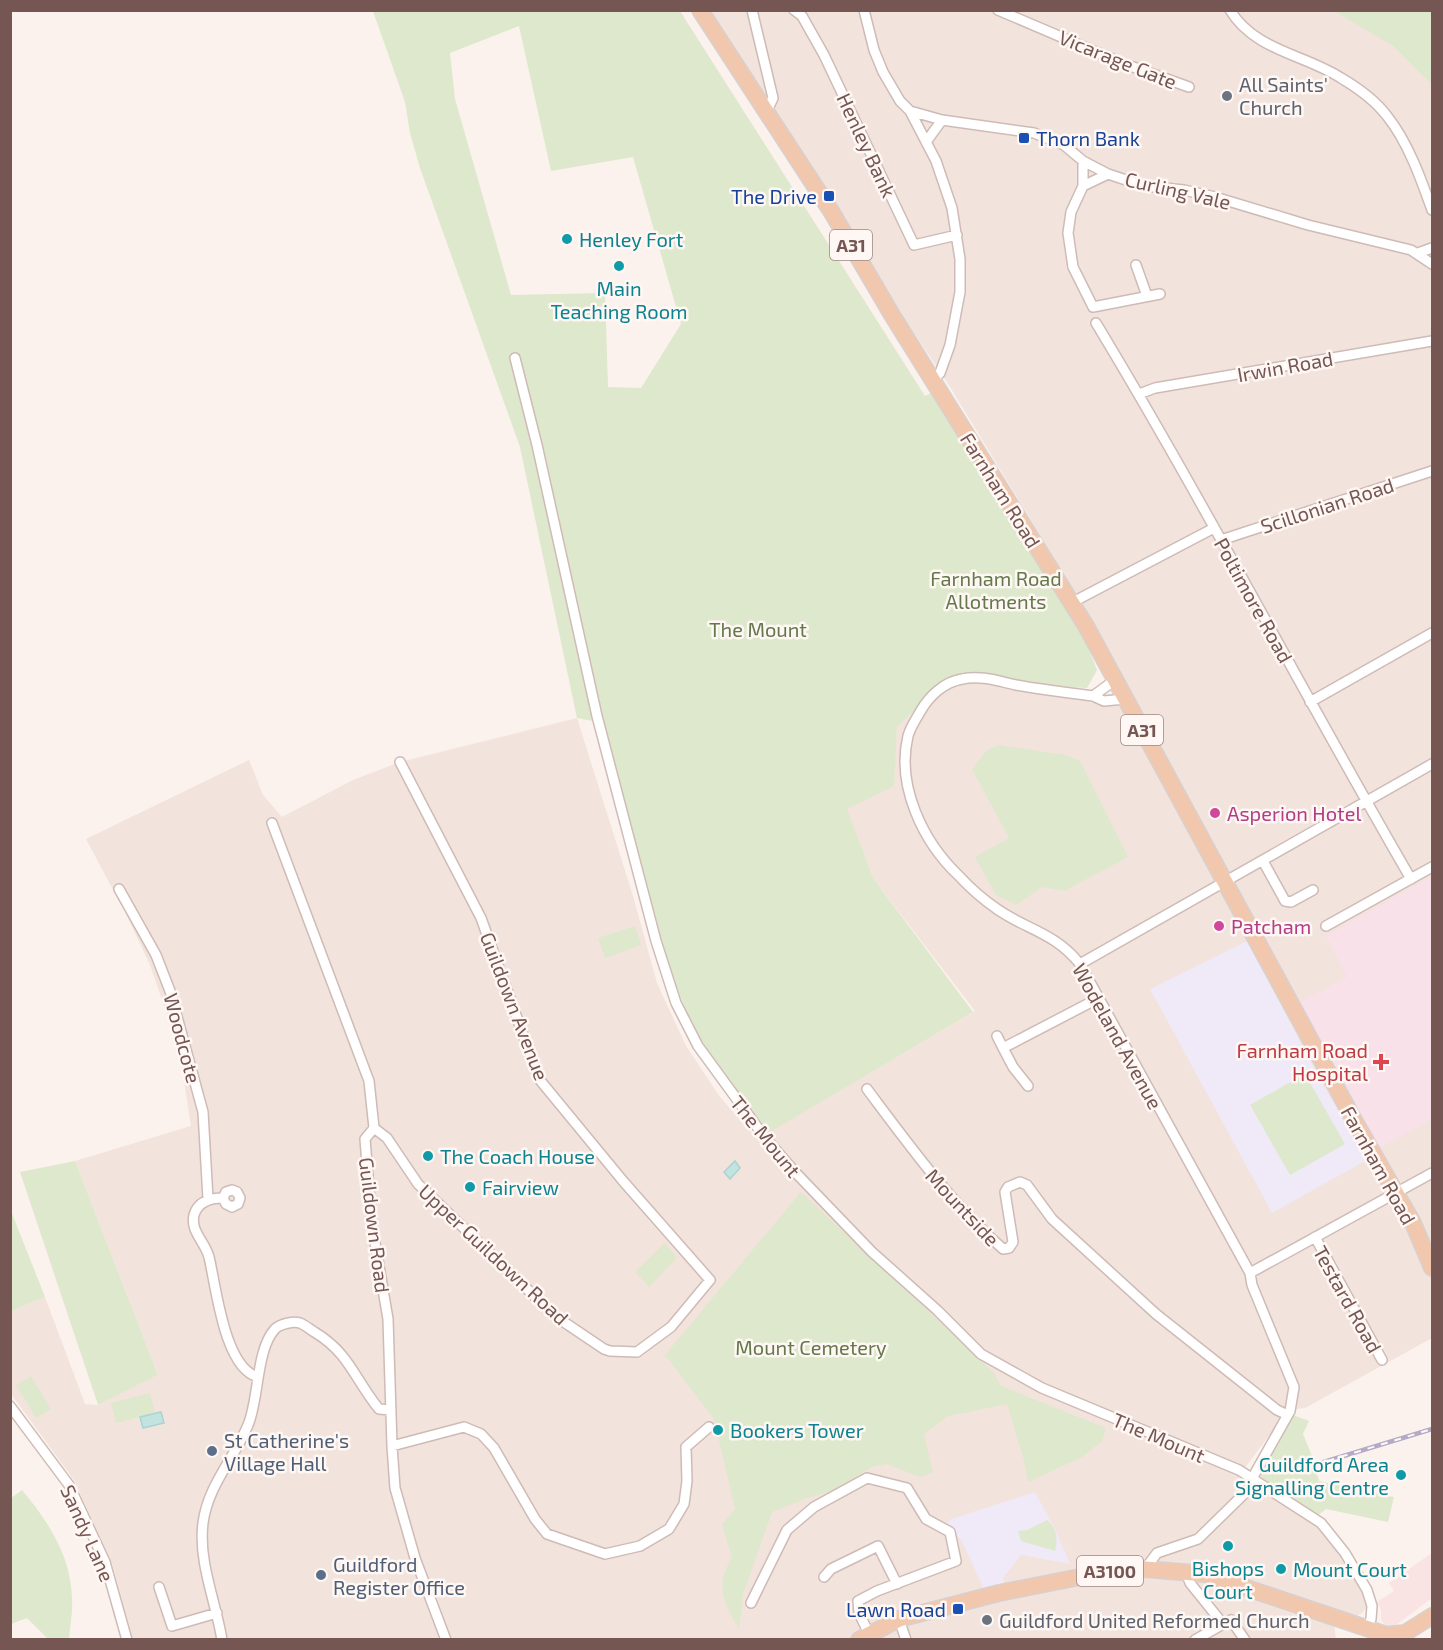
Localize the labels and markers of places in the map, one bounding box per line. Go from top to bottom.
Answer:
place label: All Saints' Church [1239,72,1328,119]
marker: All Saints' Church [1220,89,1234,103]
place label: Thorn Bank [1036,126,1140,150]
marker: Thorn Bank [1017,131,1031,145]
place label: The Drive [731,184,817,208]
marker: The Drive [822,189,836,203]
place label: Henley Fort [579,227,684,251]
marker: Henley Fort [560,232,574,246]
marker: Main Teaching Room [612,259,626,273]
place label: Main Teaching Room [550,276,688,323]
place label: Asperion Hotel [1227,801,1361,825]
marker: Asperion Hotel [1208,806,1222,820]
place label: Patcham [1231,914,1311,938]
marker: Patcham [1212,919,1226,933]
place label: Farnham Road Hospital [1236,1038,1368,1085]
marker: Farnham Road Hospital [1372,1053,1390,1071]
place label: The Coach House [440,1144,595,1168]
marker: The Coach House [421,1149,435,1163]
place label: Fairview [482,1175,559,1199]
marker: Fairview [463,1180,477,1194]
place label: Bookers Tower [730,1418,864,1442]
marker: Bookers Tower [711,1423,725,1437]
place label: St Catherine's Village Hall [224,1428,349,1475]
marker: St Catherine's Village Hall [205,1444,219,1458]
place label: Guildford Area Signalling Centre [1235,1452,1389,1499]
marker: Guildford Area Signalling Centre [1394,1468,1408,1482]
marker: Bishops Court [1221,1539,1235,1553]
place label: Guildford Register Office [333,1552,465,1599]
place label: Bishops Court [1192,1556,1264,1603]
place label: Mount Court [1293,1557,1407,1581]
marker: Mount Court [1274,1562,1288,1576]
marker: Guildford Register Office [314,1568,328,1582]
place label: Lawn Road [846,1597,946,1621]
marker: Lawn Road [951,1602,965,1616]
place label: Guildford United Reformed Church [999,1608,1310,1632]
marker: Guildford United Reformed Church [980,1613,994,1627]

